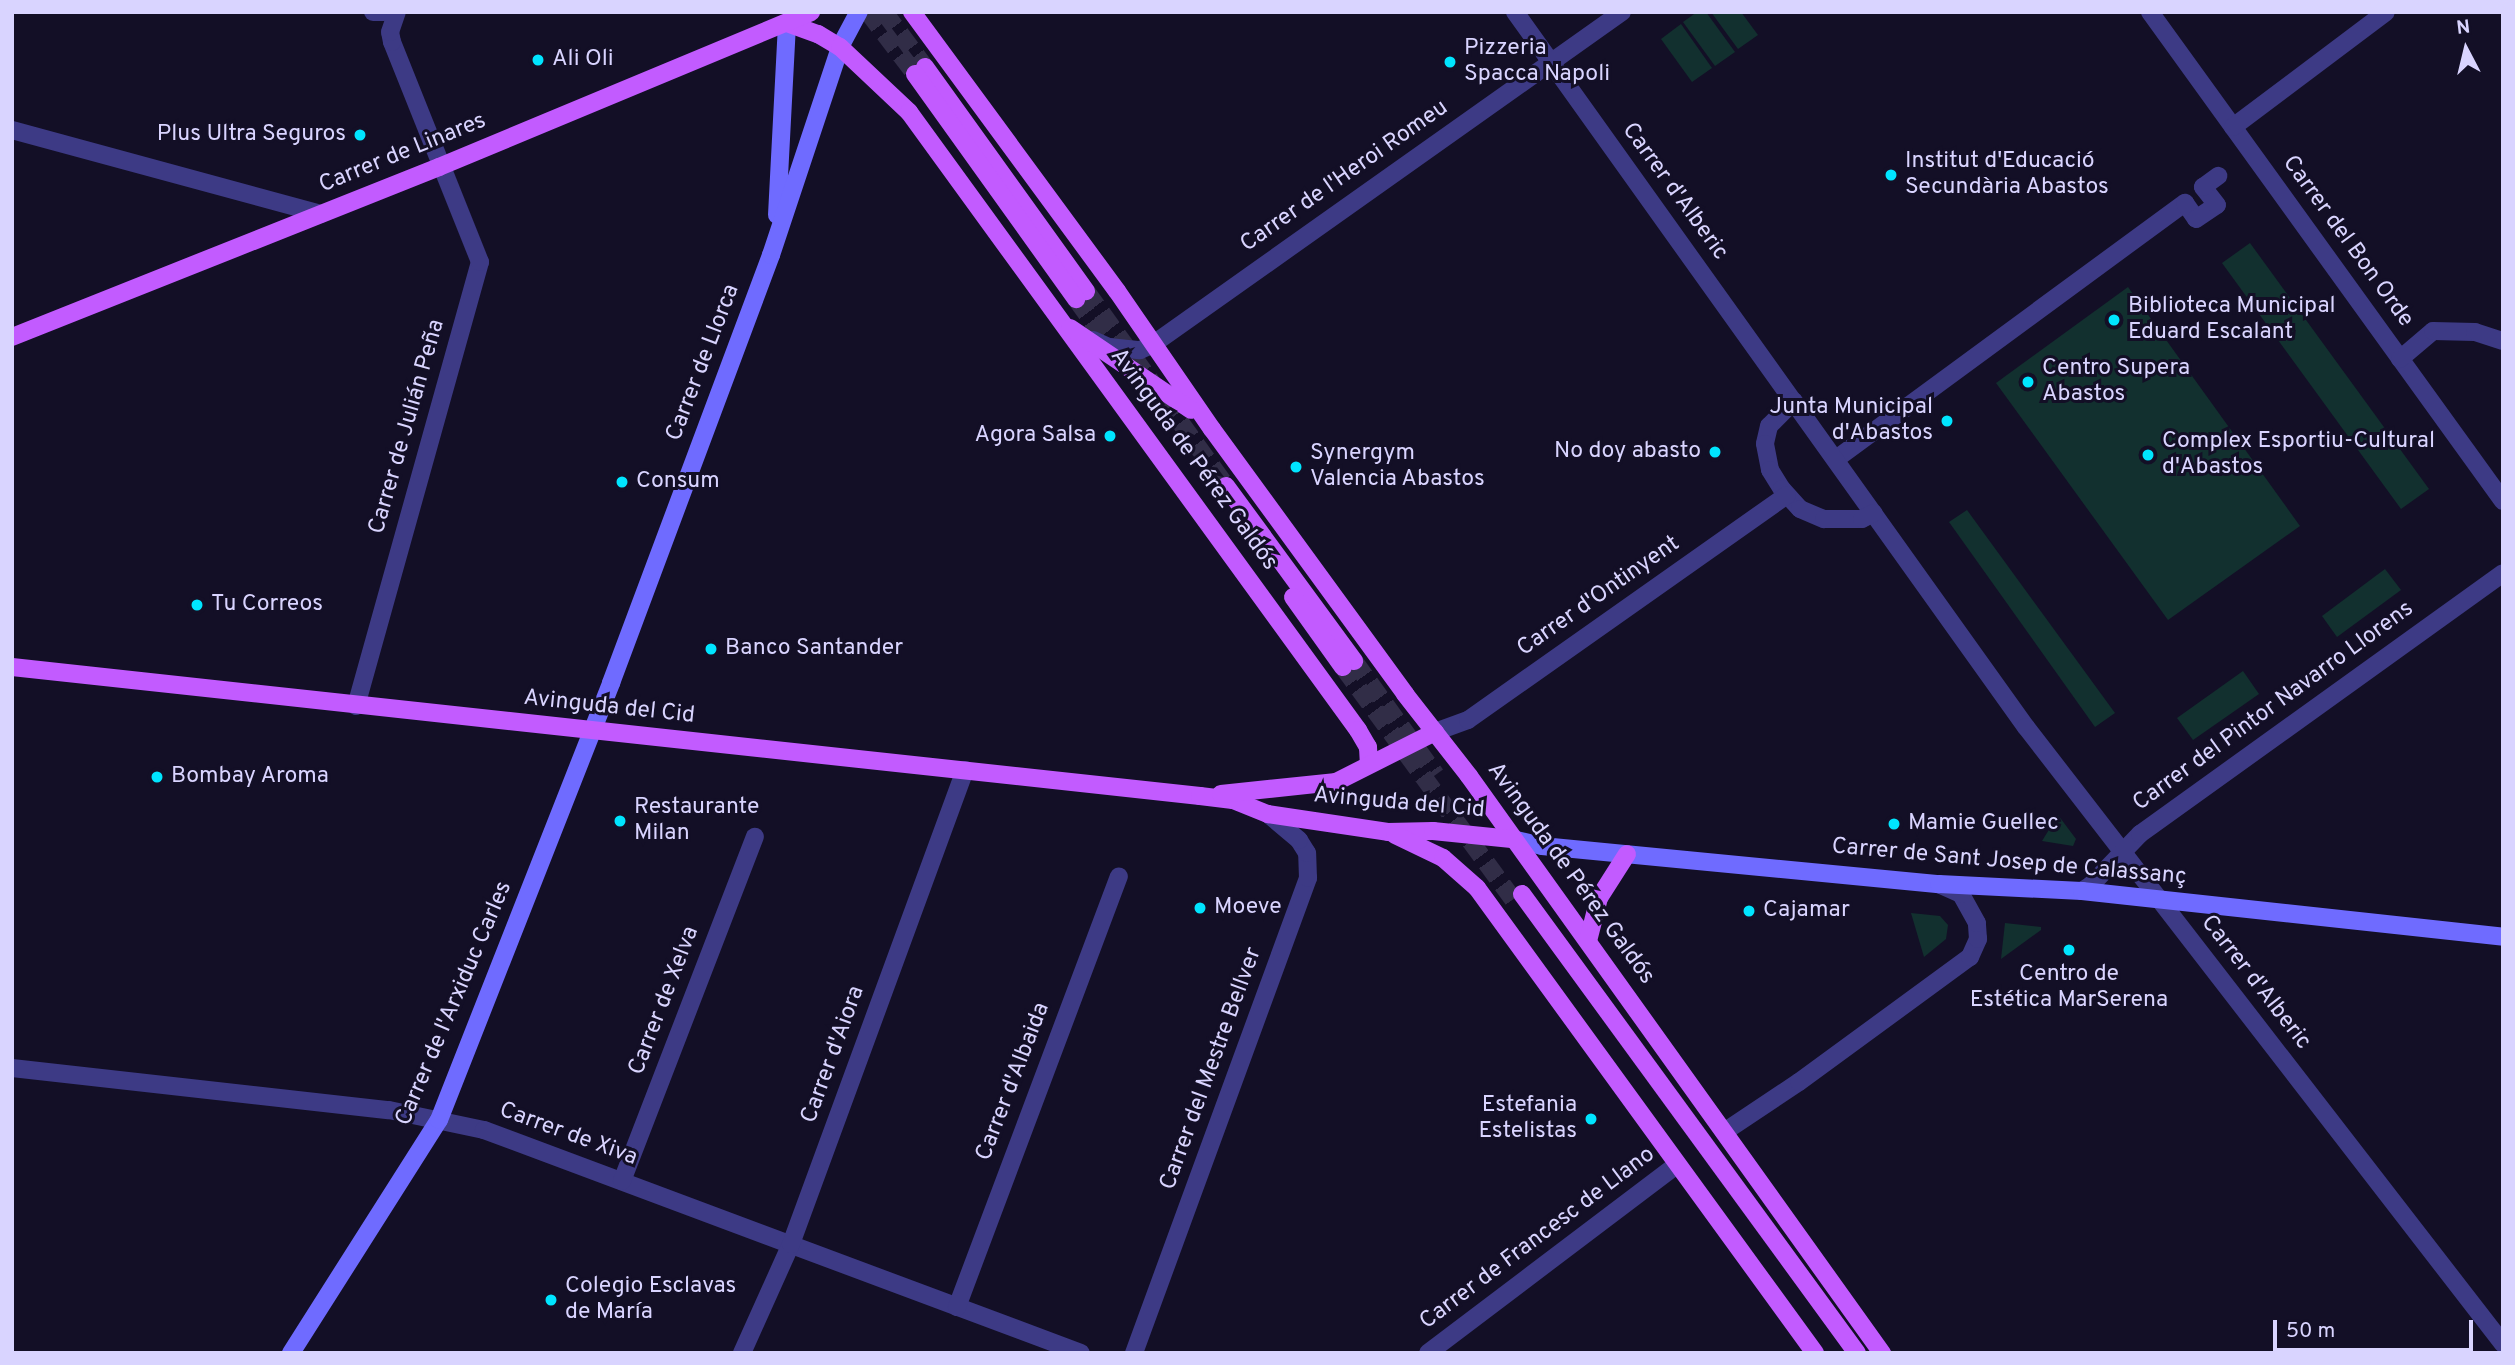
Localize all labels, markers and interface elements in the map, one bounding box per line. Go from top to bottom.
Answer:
north arrow [2431,14,2501,84]
text: N [2455,15,2472,41]
place label: Pizzeria Spacca Napoli [1464,35,1610,89]
place label: Ali Oli [552,46,614,74]
marker: Ali Oli [530,52,546,68]
marker: Pizzeria Spacca Napoli [1442,54,1458,70]
street label: Carrer de l'Heroi Romeu [1236,95,1454,259]
street label: Carrer de Linares [315,108,491,200]
street label: Carrer d'Alberic [1615,118,1733,266]
place label: Plus Ultra Seguros [157,121,346,149]
marker: Plus Ultra Seguros [352,127,368,143]
place label: Institut d'Educació Secundària Abastos [1905,148,2110,202]
street label: Carrer del Bon Orde [2276,151,2418,333]
marker: Institut d'Educació Secundària Abastos [1883,167,1899,183]
street label: Carrer de Llorca [661,281,747,445]
place label: Biblioteca Municipal Eduard Escalant [2128,293,2336,347]
marker: Biblioteca Municipal Eduard Escalant [2106,312,2122,328]
street label: Carrer de Julián Peña [364,316,452,538]
street label: Avinguda de Pérez Galdós [1103,344,1283,576]
place label: Centro Supera Abastos [2042,355,2190,409]
marker: Centro Supera Abastos [2020,374,2036,390]
place label: Junta Municipal d'Abastos [1770,394,1933,448]
marker: Junta Municipal d'Abastos [1939,413,1955,429]
place label: Agora Salsa [975,422,1096,450]
marker: Agora Salsa [1102,428,1118,444]
place label: Complex Esportiu-Cultural d'Abastos [2162,428,2435,482]
place label: No doy abasto [1554,438,1701,466]
place label: Synergym Valencia Abastos [1310,440,1486,494]
marker: No doy abasto [1707,444,1723,460]
marker: Complex Esportiu-Cultural d'Abastos [2140,447,2156,463]
marker: Synergym Valencia Abastos [1288,459,1304,475]
place label: Consum [636,468,720,496]
marker: Consum [614,474,630,490]
street label: Carrer d'Ontinyent [1513,531,1685,663]
place label: Tu Correos [211,591,323,619]
street label: Carrer del Pintor Navarro Llorens [2128,596,2420,818]
marker: Tu Correos [189,597,205,613]
place label: Banco Santander [725,635,903,663]
marker: Banco Santander [703,641,719,657]
street label: Avinguda del Cid [522,685,696,731]
street label: Avinguda de Pérez Galdós [1480,758,1660,990]
place label: Bombay Aroma [171,763,330,791]
marker: Bombay Aroma [149,769,165,785]
street label: Avinguda del Cid [1312,783,1486,825]
place label: Restaurante Milan [634,794,759,848]
place label: Mamie Guellec [1908,810,2059,838]
marker: Restaurante Milan [612,813,628,829]
marker: Mamie Guellec [1886,816,1902,832]
street label: Carrer de Sant Josep de Calassanç [1830,834,2188,892]
street label: Carrer de l'Arxiduc Carles [391,878,519,1130]
place label: Moeve [1214,894,1282,922]
place label: Cajamar [1763,897,1850,925]
marker: Moeve [1192,900,1208,916]
marker: Cajamar [1741,903,1757,919]
street label: Carrer d'Alberic [2194,910,2316,1056]
street label: Carrer de Xelva [624,923,706,1079]
marker: Centro de Estética MarSerena [2061,942,2077,958]
street label: Carrer del Mestre Bellver [1155,944,1269,1194]
place label: Centro de Estética MarSerena [1970,961,2168,1015]
street label: Carrer d'Aiora [796,983,872,1127]
street label: Carrer d'Albaida [971,999,1057,1165]
place label: Estefania Estelistas [1478,1092,1577,1146]
street label: Carrer de Xiva [495,1097,641,1173]
marker: Estefania Estelistas [1583,1111,1599,1127]
street label: Carrer de Francesc de Llano [1415,1142,1661,1336]
place label: Colegio Esclavas de María [565,1273,736,1327]
marker: Colegio Esclavas de María [543,1292,559,1308]
scale bar [2277,1306,2476,1350]
text: 50 m [2286,1318,2335,1345]

